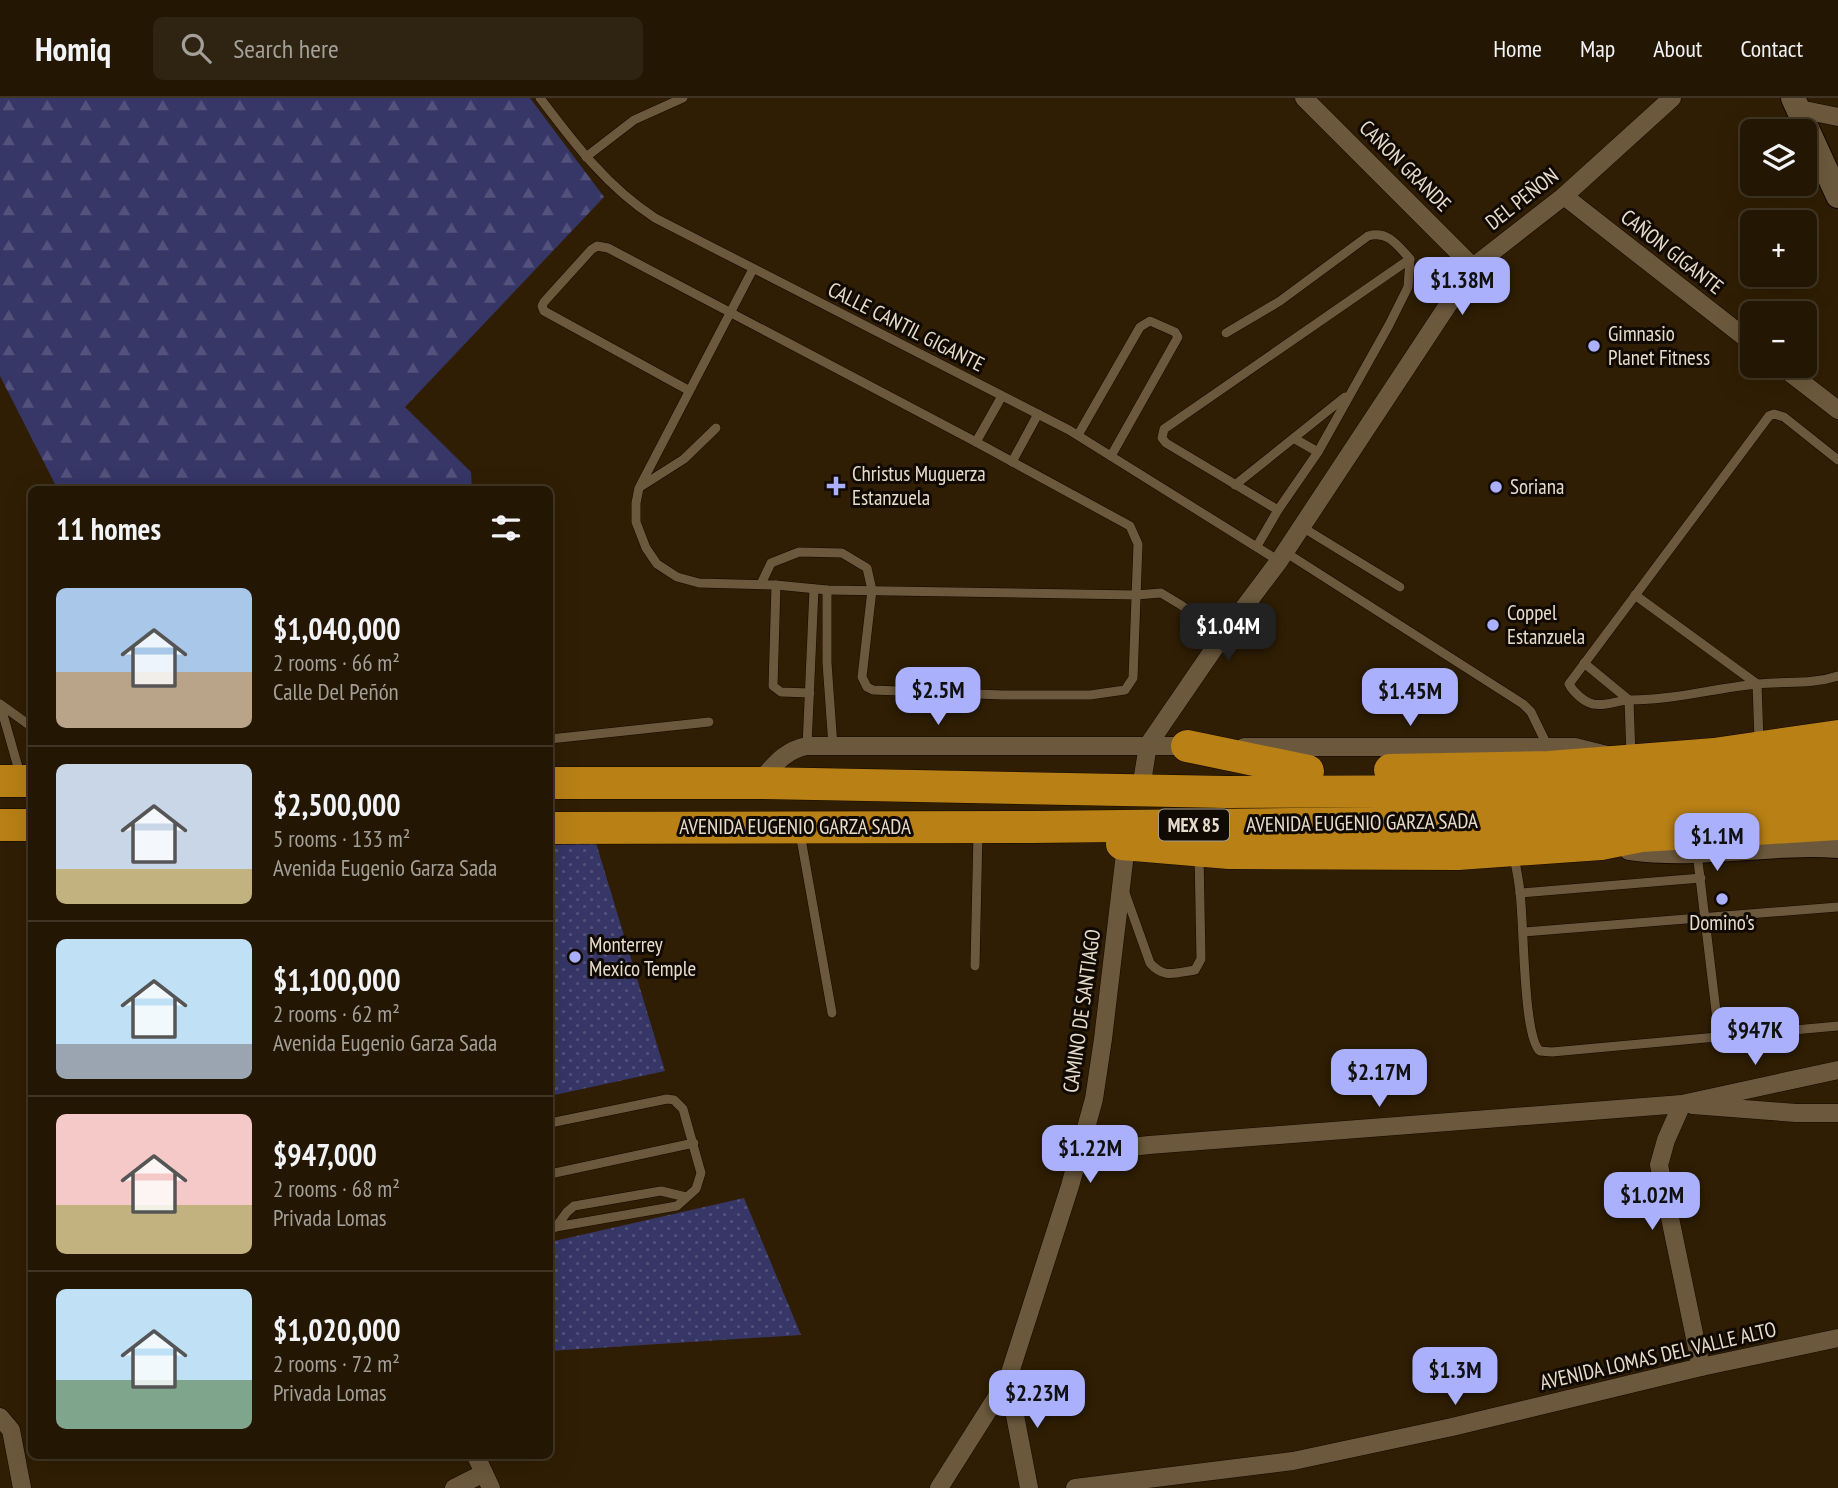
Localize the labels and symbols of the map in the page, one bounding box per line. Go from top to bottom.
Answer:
street label: CAÑON GRANDE [1354,114,1457,217]
street label: DEL PEÑON [1480,162,1564,235]
street label: CAÑON GIGANTE [1616,203,1729,300]
pin: $1.38M [1405,258,1519,317]
street label: CALLE CANTIL GIGANTE [823,275,989,378]
place label: Gimnasio Planet Fitness [1608,320,1710,371]
marker: Gimnasio Planet Fitness [1586,338,1602,354]
place label: Christus Muguerza Estanzuela [852,460,986,511]
place label: Soriana [1510,473,1564,500]
marker: Christus Muguerza Estanzuela [826,476,846,496]
marker: Soriana [1488,479,1504,495]
place label: Coppel Estanzuela [1507,599,1585,650]
pin: $1.04M [1171,603,1285,663]
marker: Coppel Estanzuela [1485,617,1501,633]
pin: $2.5M [889,668,987,727]
pin: $1.45M [1353,668,1467,728]
street label: AVENIDA EUGENIO GARZA SADA [1246,807,1478,838]
road number: MEX 85 [1159,810,1229,840]
street label: AVENIDA EUGENIO GARZA SADA [679,813,911,840]
pin: $1.1M [1668,814,1766,873]
marker: Domino's [1714,891,1730,907]
place label: Domino's [1689,909,1755,936]
street label: CAMINO DE SANTIAGO [1057,927,1106,1094]
place label: Monterrey Mexico Temple [589,931,696,982]
marker: Monterrey Mexico Temple [567,949,583,965]
pin: $947K [1706,1007,1804,1067]
pin: $2.17M [1322,1049,1436,1109]
pin: $1.22M [1033,1126,1147,1185]
pin: $1.02M [1595,1172,1709,1232]
street label: AVENIDA LOMAS DEL VALLE ALTO [1537,1315,1779,1396]
pin: $1.3M [1406,1348,1504,1407]
pin: $2.23M [980,1370,1094,1430]

